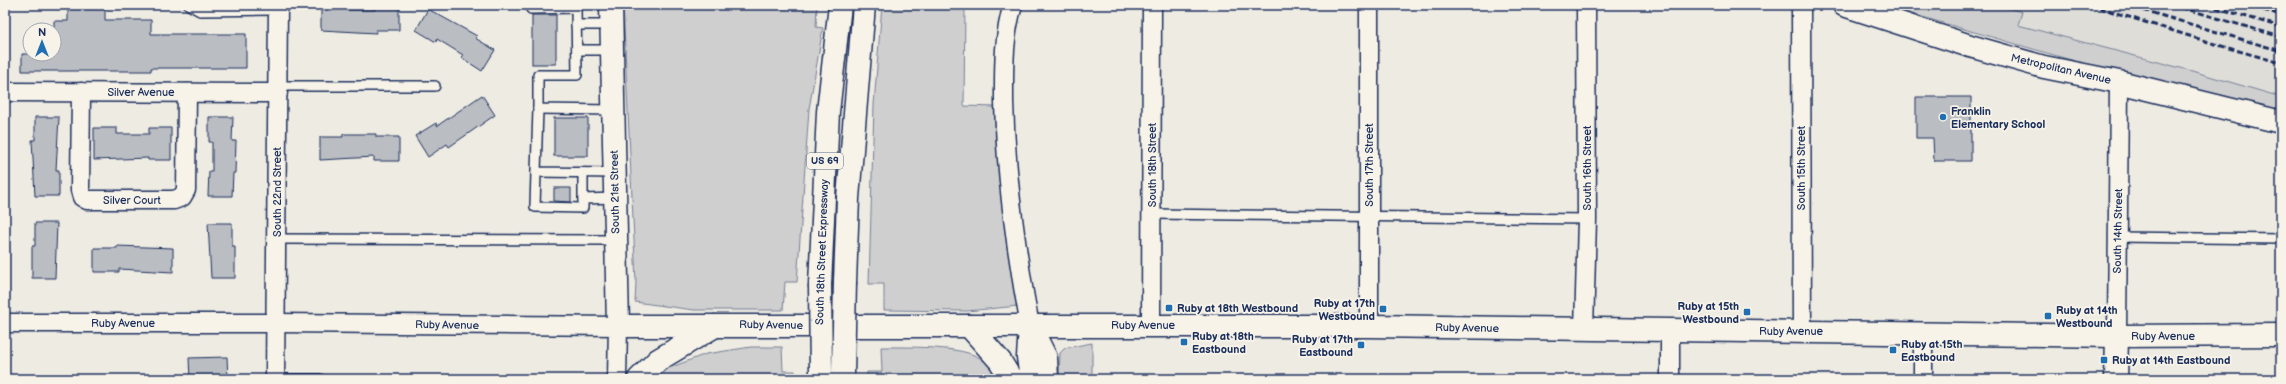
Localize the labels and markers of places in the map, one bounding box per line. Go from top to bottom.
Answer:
place label: Franklin Elementary School [1951,105,2045,131]
marker: Franklin Elementary School [1938,112,1948,122]
place label: Ruby at 17th Westbound [1314,297,1375,323]
place label: Ruby at 15th Westbound [1678,300,1739,326]
place label: Ruby at 18th Westbound [1177,302,1298,315]
marker: Ruby at 18th Westbound [1164,303,1174,313]
marker: Ruby at 17th Westbound [1378,304,1388,314]
place label: Ruby at 14th Westbound [2056,304,2118,330]
marker: Ruby at 15th Westbound [1742,307,1752,317]
marker: Ruby at 14th Westbound [2043,311,2053,321]
place label: Ruby at 18th Eastbound [1192,330,1254,356]
place label: Ruby at 17th Eastbound [1292,333,1353,359]
marker: Ruby at 18th Eastbound [1179,337,1189,347]
place label: Ruby at 15th Eastbound [1901,338,1962,364]
marker: Ruby at 17th Eastbound [1356,340,1366,350]
marker: Ruby at 15th Eastbound [1888,345,1898,355]
place label: Ruby at 14th Eastbound [2112,354,2230,367]
marker: Ruby at 14th Eastbound [2099,355,2109,365]

